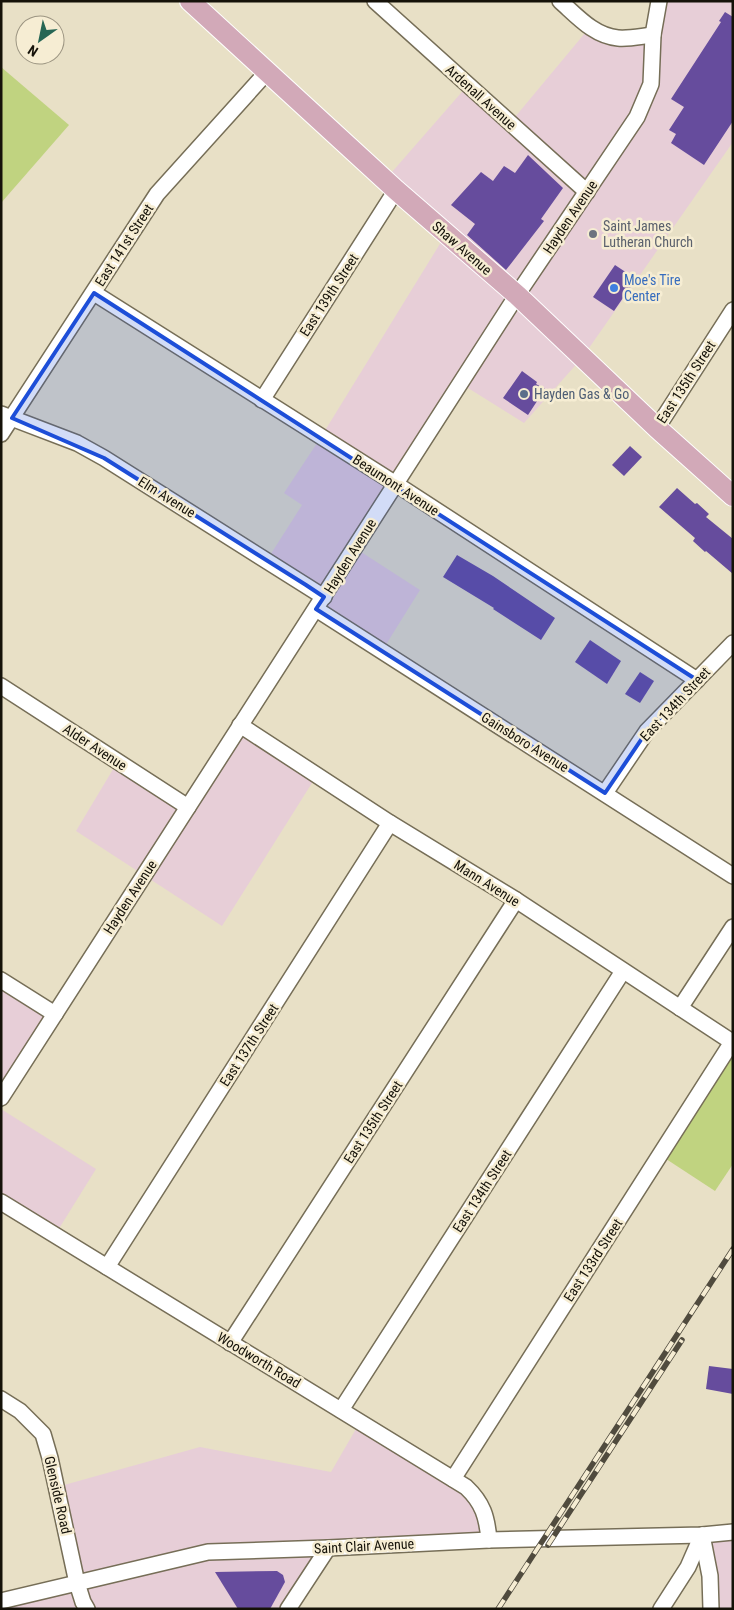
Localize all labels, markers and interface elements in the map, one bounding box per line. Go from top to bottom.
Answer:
north arrow [15,15,65,65]
text: N [25,42,41,60]
street label: Ardenall Avenue [443,61,520,133]
street label: Hayden Avenue [540,177,601,257]
street label: East 141st Street [92,201,156,289]
street label: Shaw Avenue [429,218,495,278]
place label: Saint James Lutheran Church [603,218,693,250]
marker: Saint James Lutheran Church [587,228,599,240]
street label: East 139th Street [296,251,362,339]
place label: Moe's Tire Center [624,272,681,304]
marker: Moe's Tire Center [608,282,620,294]
street label: East 135th Street [653,338,719,426]
place label: Hayden Gas & Go [534,386,629,402]
marker: Hayden Gas & Go [518,388,530,400]
street label: Beaumont Avenue [350,451,443,519]
street label: Elm Avenue [136,473,199,521]
street label: Hayden Avenue [321,515,379,596]
street label: East 134th Street [637,664,713,744]
street label: Gainsboro Avenue [478,709,572,776]
street label: Alder Avenue [60,721,130,774]
street label: Hayden Avenue [100,857,160,937]
street label: Mann Avenue [451,857,523,910]
street label: East 137th Street [216,1001,282,1089]
street label: East 135th Street [340,1078,406,1166]
street label: East 134th Street [449,1147,515,1235]
street label: East 133rd Street [560,1216,626,1304]
street label: Woodworth Road [214,1329,304,1391]
street label: Glenside Road [41,1455,75,1535]
street label: Saint Clair Avenue [314,1535,415,1557]

